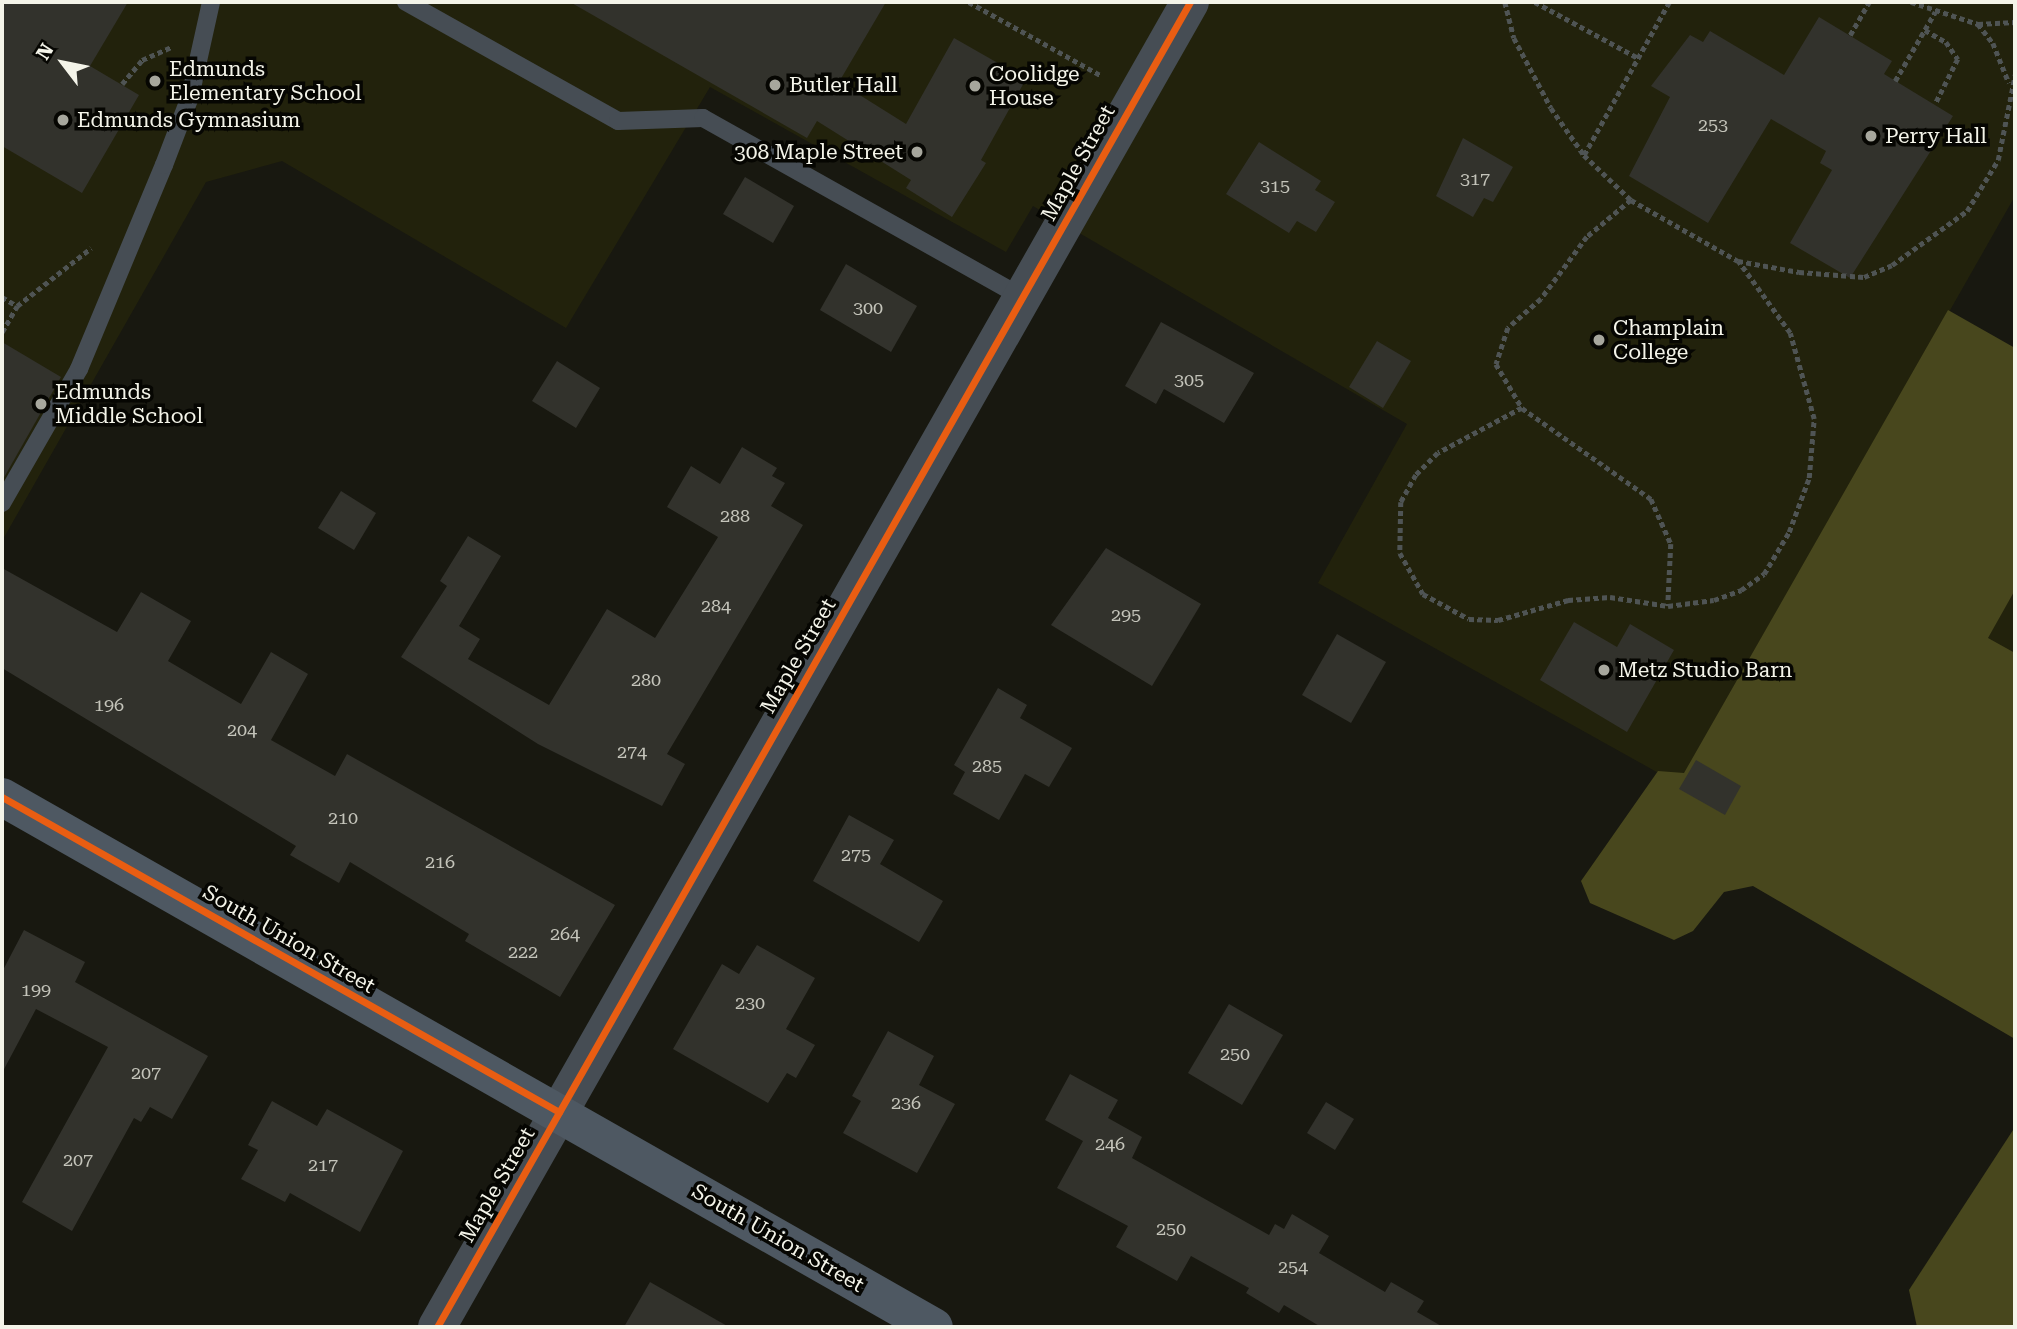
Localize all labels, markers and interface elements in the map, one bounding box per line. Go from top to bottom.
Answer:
north arrow [28,28,98,98]
text: N [31,39,58,64]
place label: Edmunds Elementary School [169,56,362,106]
place label: Coolidge House [989,61,1080,111]
place label: Butler Hall [789,72,897,98]
marker: Edmunds Elementary School [147,73,163,89]
marker: Butler Hall [767,77,783,93]
marker: Coolidge House [967,78,983,94]
street label: Maple Street [1036,101,1120,225]
place label: Edmunds Gymnasium [77,107,300,133]
marker: Edmunds Gymnasium [55,112,71,128]
house number: 253 [1698,114,1728,136]
place label: Perry Hall [1885,123,1987,149]
marker: Perry Hall [1863,128,1879,144]
place label: 308 Maple Street [734,139,903,165]
marker: 308 Maple Street [909,144,925,160]
house number: 317 [1460,168,1490,190]
house number: 315 [1260,175,1290,197]
house number: 300 [853,297,883,319]
place label: Champlain College [1613,315,1724,365]
marker: Champlain College [1591,332,1607,348]
house number: 305 [1174,369,1204,391]
place label: Edmunds Middle School [55,379,203,429]
marker: Edmunds Middle School [33,396,49,412]
house number: 288 [720,505,750,527]
street label: Maple Street [755,594,841,718]
house number: 284 [701,595,731,617]
house number: 295 [1111,604,1141,626]
place label: Metz Studio Barn [1618,657,1792,683]
marker: Metz Studio Barn [1596,662,1612,678]
house number: 280 [631,669,661,691]
house number: 196 [94,694,124,716]
house number: 204 [227,719,257,741]
house number: 274 [617,741,647,763]
house number: 285 [972,755,1002,777]
house number: 210 [328,807,358,829]
house number: 275 [841,844,871,866]
house number: 216 [425,851,455,873]
street label: South Union Street [198,879,380,999]
house number: 264 [550,923,580,945]
house number: 222 [508,941,538,963]
house number: 199 [21,979,51,1001]
house number: 230 [735,992,765,1014]
house number: 250 [1220,1043,1250,1065]
house number: 207 [131,1062,161,1084]
house number: 236 [891,1092,921,1114]
street label: Maple Street [454,1123,540,1247]
house number: 246 [1095,1133,1125,1155]
house number: 207 [63,1149,93,1171]
house number: 217 [308,1154,338,1176]
street label: South Union Street [687,1178,869,1298]
house number: 250 [1156,1218,1186,1240]
house number: 254 [1278,1256,1308,1278]

